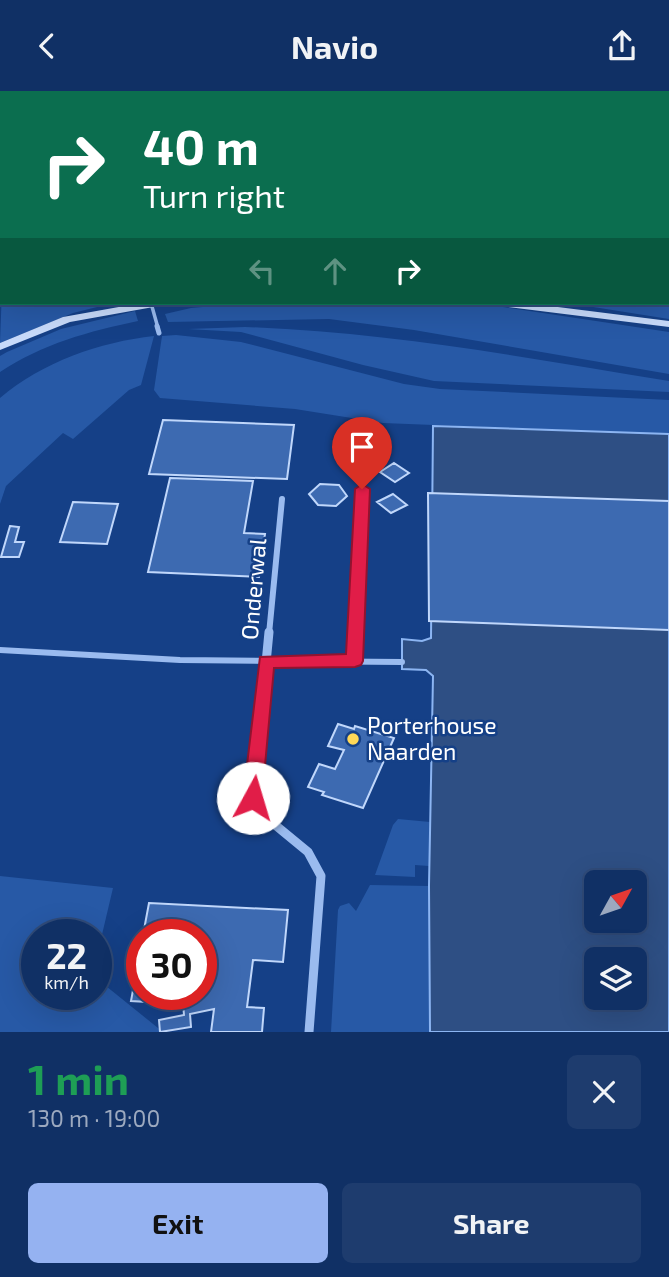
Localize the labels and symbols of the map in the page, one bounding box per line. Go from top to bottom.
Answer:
pin [332,417,392,489]
street label: Onderwal [235,537,271,641]
place label: Porterhouse Naarden [367,711,497,765]
marker: Porterhouse Naarden [345,731,361,747]
position arrow [216,761,290,835]
north arrow [584,870,648,933]
speed limit sign: 30 [126,919,217,1010]

